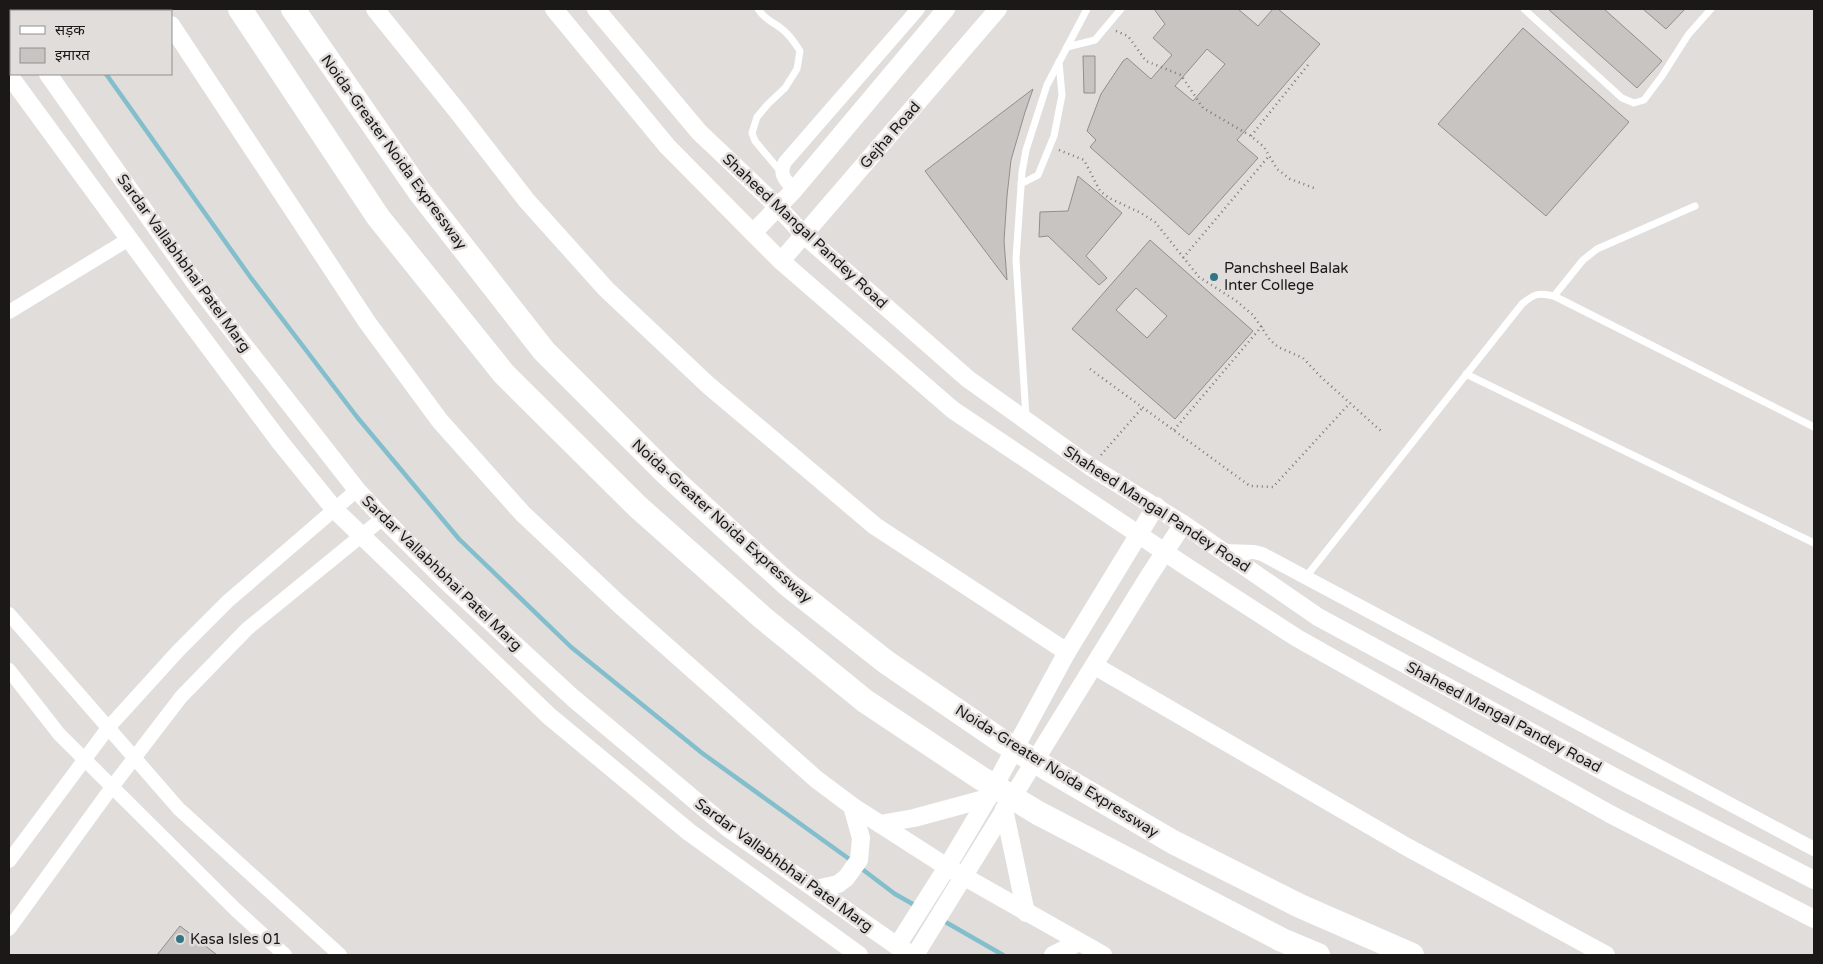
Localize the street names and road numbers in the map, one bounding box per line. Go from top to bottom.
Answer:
street label: Noida-Greater Noida Expressway [317,51,471,253]
street label: Gejha Road [856,98,924,172]
street label: Shaheed Mangal Pandey Road [719,150,891,312]
street label: Sardar Vallabhbhai Patel Marg [113,171,255,355]
street label: Noida-Greater Noida Expressway [628,435,816,607]
street label: Shaheed Mangal Pandey Road [1060,442,1254,576]
street label: Sardar Vallabhbhai Patel Marg [358,492,526,654]
street label: Shaheed Mangal Pandey Road [1403,658,1605,776]
street label: Noida-Greater Noida Expressway [952,701,1162,841]
street label: Sardar Vallabhbhai Patel Marg [692,794,876,936]

